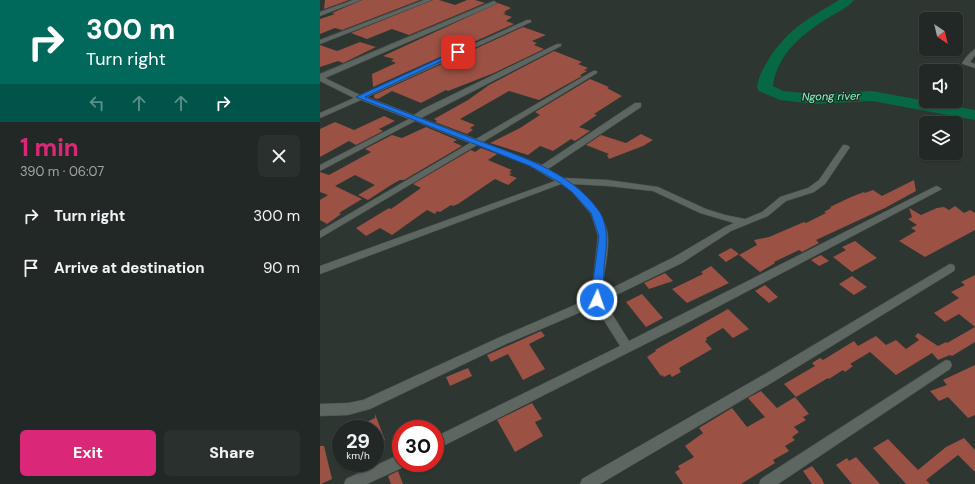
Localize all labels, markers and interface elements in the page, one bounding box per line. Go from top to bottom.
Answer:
text: 300 m [86,11,175,48]
north arrow [919,12,963,56]
map controls [919,12,963,160]
icon: right [20,16,72,68]
pin [441,35,475,69]
icon: arrive [447,41,469,63]
text: Turn right [86,47,166,71]
button: sound [919,64,963,108]
water label: Ngong river [802,88,861,104]
icon: left [86,92,108,114]
icon: ahead [128,92,150,114]
icon: ahead [170,92,192,114]
icon: right [212,92,234,114]
button: layers [919,116,963,160]
text: 1 min [20,132,79,163]
button: close [258,135,300,177]
text: 390 m · 06:07 [20,163,104,180]
icon: right [20,205,42,227]
text: Turn right [54,206,125,226]
text: 300 m [253,206,300,226]
icon: arrive [20,257,42,279]
text: Arrive at destination [54,258,205,278]
text: 90 m [263,258,300,278]
position arrow [576,279,618,321]
speed limit sign: 30 [392,420,444,472]
text: 29 [346,428,370,454]
button: Exit [20,430,156,476]
button: Share [164,430,300,476]
text: km/h [346,449,370,462]

